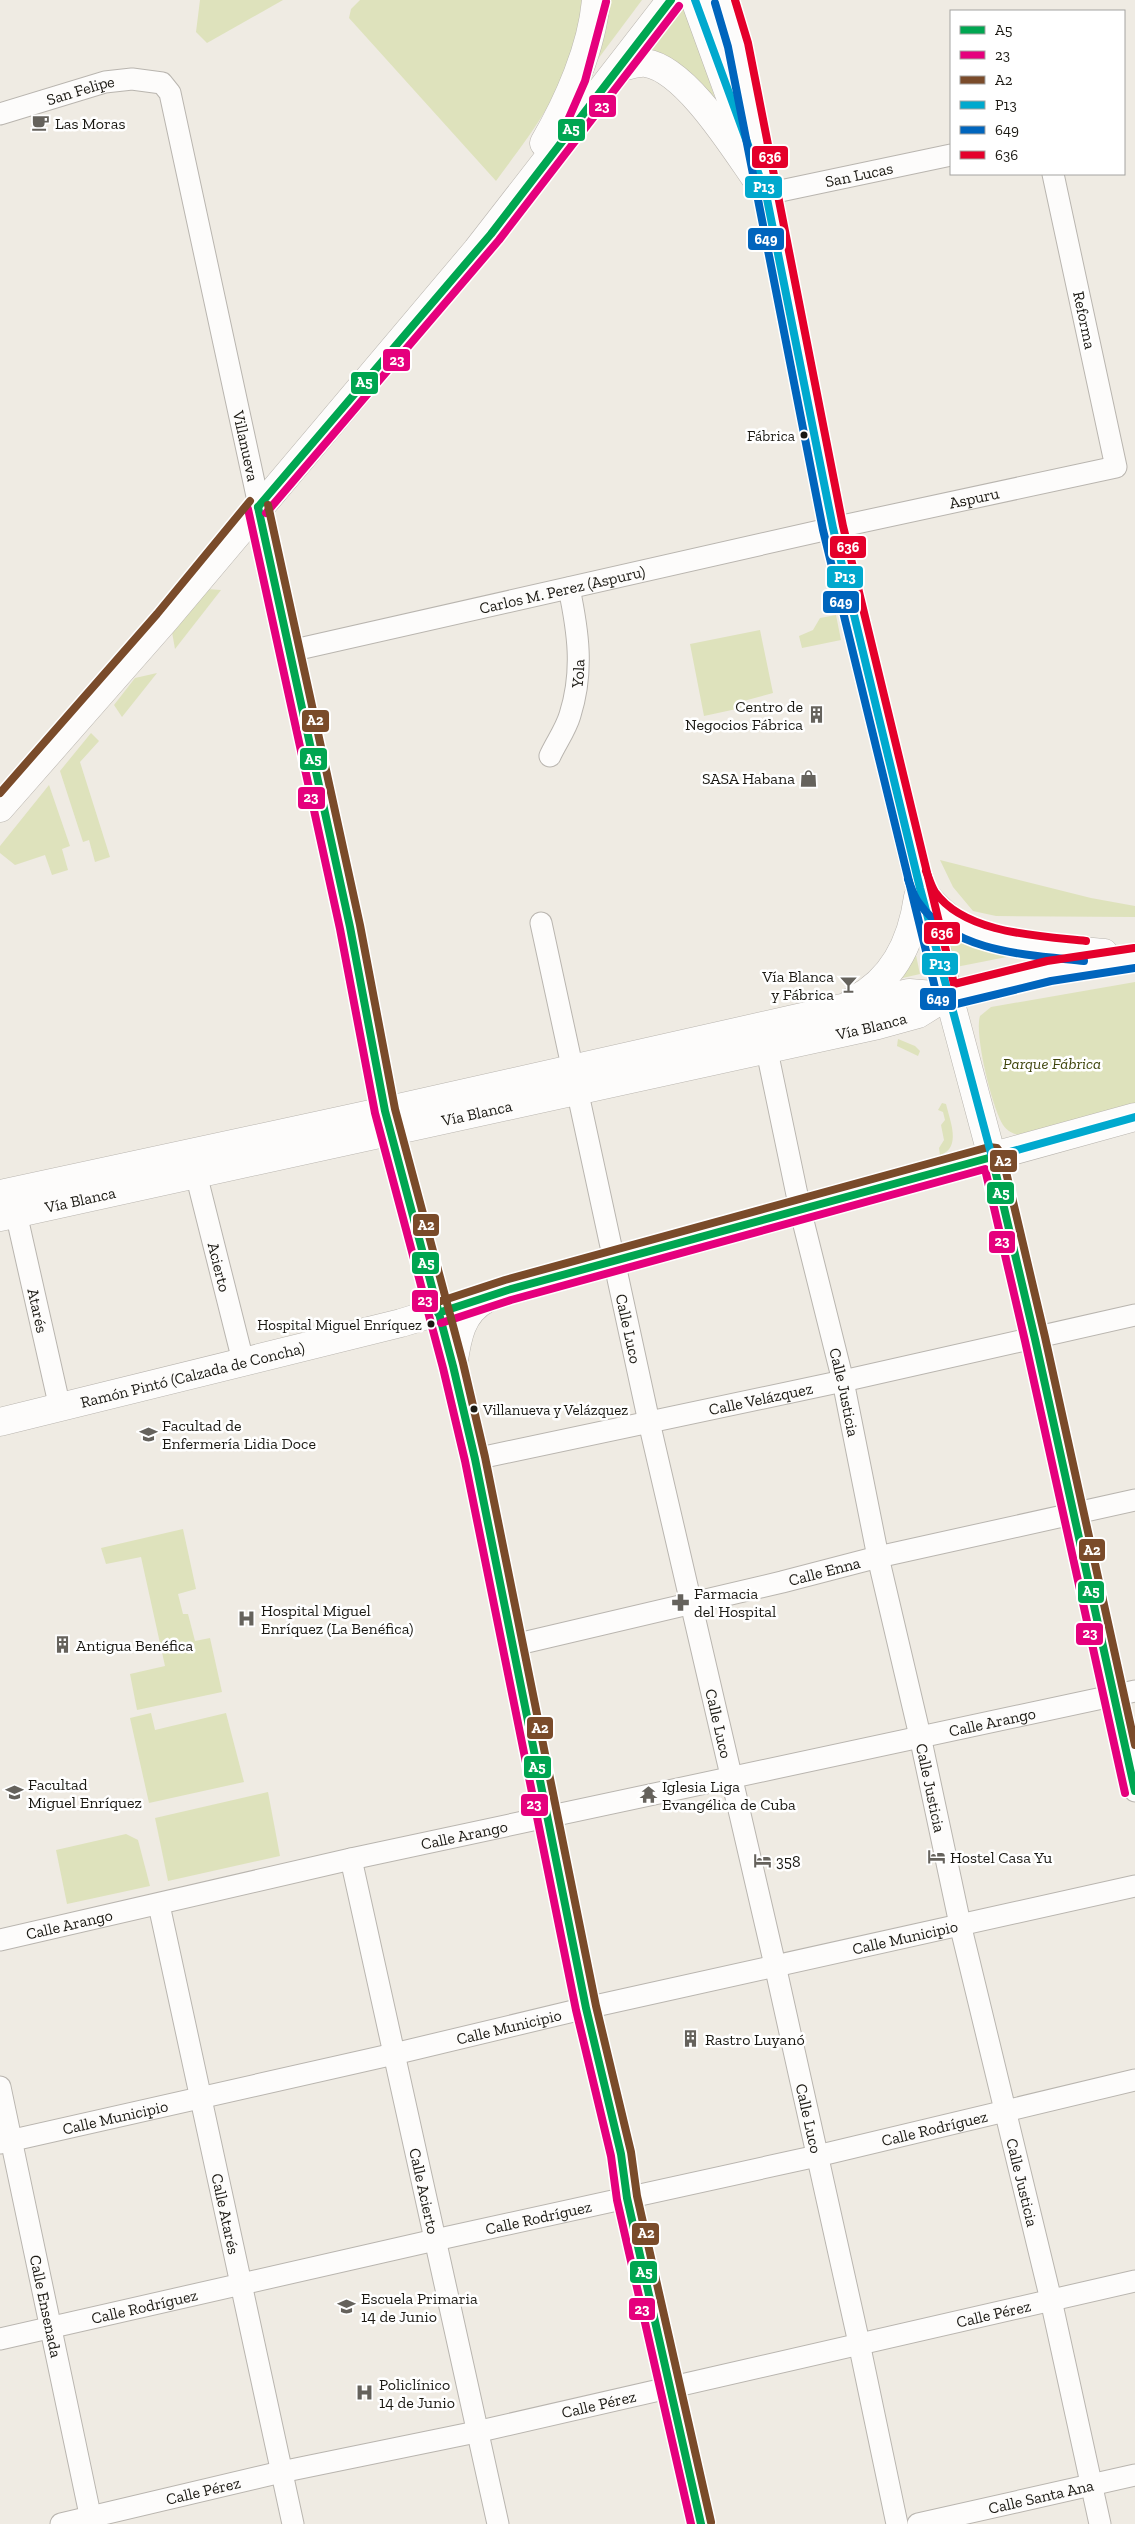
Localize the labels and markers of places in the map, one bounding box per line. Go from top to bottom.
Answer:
cafe icon: Las Moras [31,113,51,133]
place label: Las Moras [55,114,126,133]
place label: Fábrica [747,427,795,445]
marker: Fábrica [799,430,809,440]
place label: Centro de Negocios Fábrica [685,697,803,734]
building icon: Centro de Negocios Fábrica [807,705,827,725]
shop icon: SASA Habana [799,768,819,788]
place label: SASA Habana [702,769,795,788]
place label: Vía Blanca y Fábrica [761,967,834,1004]
bar icon: Vía Blanca y Fábrica [838,975,858,995]
place label: Hospital Miguel Enríquez [257,1316,422,1334]
marker: Hospital Miguel Enríquez [426,1319,436,1329]
place label: Villanueva y Velázquez [482,1401,628,1419]
marker: Villanueva y Velázquez [469,1404,479,1414]
place label: Facultad de Enfermería Lidia Doce [162,1416,316,1453]
school or university icon: Facultad de Enfermería Lidia Doce [138,1424,158,1444]
place label: Farmacia del Hospital [694,1584,776,1621]
pharmacy icon: Farmacia del Hospital [670,1592,690,1612]
place label: Hospital Miguel Enríquez (La Benéfica) [261,1601,413,1638]
hospital icon: Hospital Miguel Enríquez (La Benéfica) [237,1609,257,1629]
building icon: Antigua Benéfica [52,1635,72,1655]
place label: Antigua Benéfica [76,1636,193,1655]
place label: Facultad Miguel Enríquez [28,1775,142,1812]
place label: Iglesia Liga Evangélica de Cuba [662,1777,796,1814]
school or university icon: Facultad Miguel Enríquez [4,1783,24,1803]
temple icon: Iglesia Liga Evangélica de Cuba [638,1785,658,1805]
hotel icon: Hostel Casa Yu [926,1847,946,1867]
place label: Hostel Casa Yu [950,1848,1052,1867]
hotel icon: 358 [752,1851,772,1871]
place label: 358 [776,1852,801,1871]
building icon: Rastro Luyanó [681,2029,701,2049]
place label: Rastro Luyanó [705,2030,805,2049]
place label: Escuela Primaria 14 de Junio [361,2289,478,2326]
school or university icon: Escuela Primaria 14 de Junio [337,2297,357,2317]
place label: Policlínico 14 de Junio [379,2375,455,2412]
hospital icon: Policlínico 14 de Junio [355,2383,375,2403]

